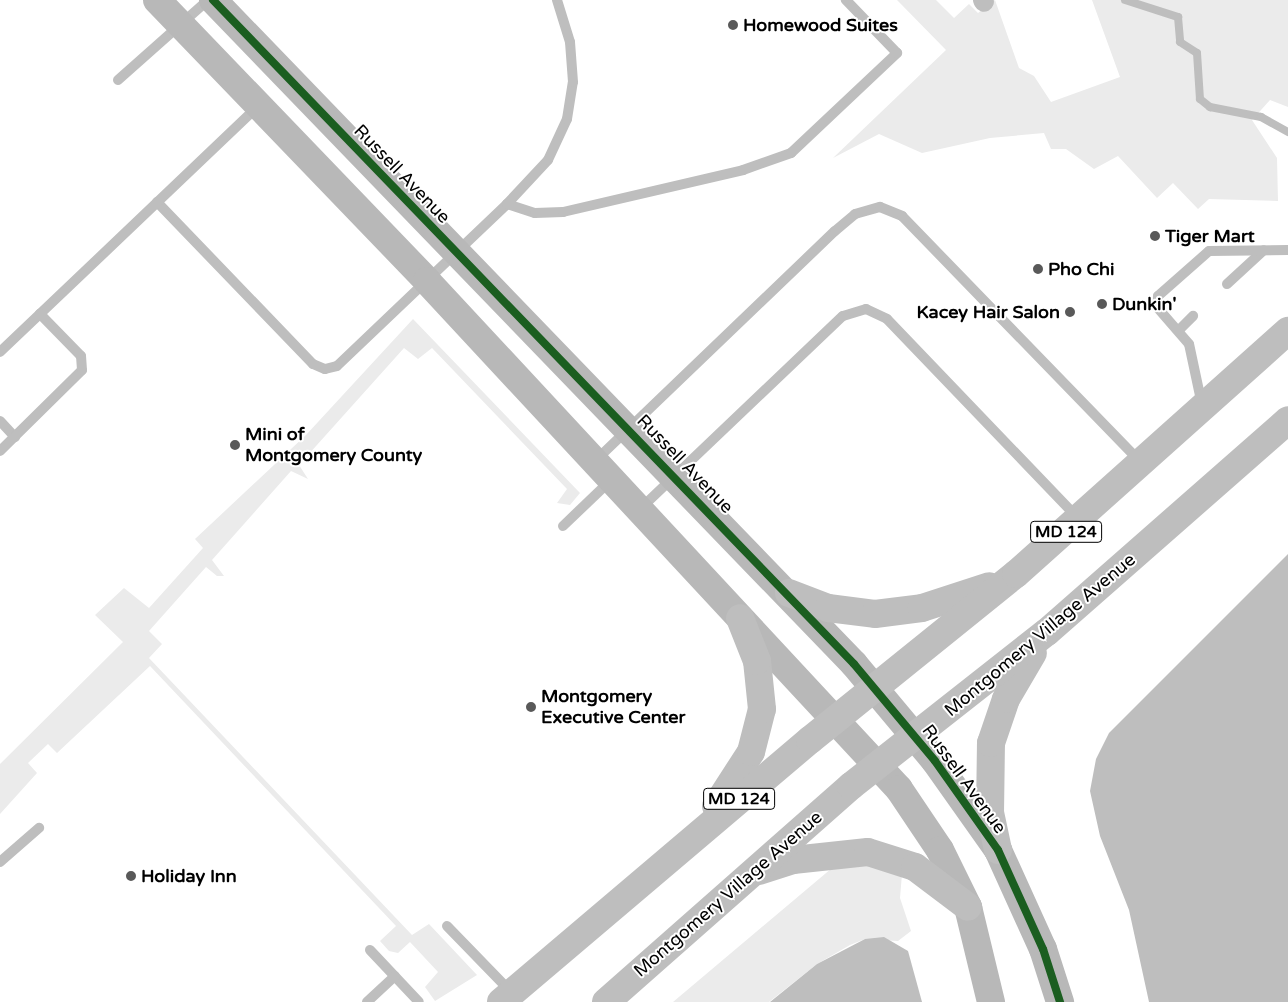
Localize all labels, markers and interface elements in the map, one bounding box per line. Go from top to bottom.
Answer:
place label: Homewood Suites [743,14,898,36]
marker: Homewood Suites [727,19,739,31]
street label: Russell Avenue [349,120,455,228]
place label: Tiger Mart [1165,225,1255,247]
marker: Tiger Mart [1149,230,1161,242]
place label: Pho Chi [1048,258,1115,280]
marker: Pho Chi [1032,263,1044,275]
place label: Dunkin' [1112,293,1177,315]
marker: Dunkin' [1096,298,1108,310]
place label: Kacey Hair Salon [917,301,1060,323]
marker: Kacey Hair Salon [1064,306,1076,318]
street label: Russell Avenue [632,410,738,518]
place label: Mini of Montgomery County [245,424,422,466]
marker: Mini of Montgomery County [229,439,241,451]
road number: MD 124 [1030,518,1102,546]
street label: Montgomery Village Avenue [940,549,1140,721]
place label: Montgomery Executive Center [541,686,685,729]
marker: Montgomery Executive Center [525,701,537,713]
street label: Russell Avenue [917,720,1011,838]
road number: MD 124 [703,786,775,812]
street label: Montgomery Village Avenue [629,806,827,982]
place label: Holiday Inn [141,865,237,887]
marker: Holiday Inn [125,870,137,882]

